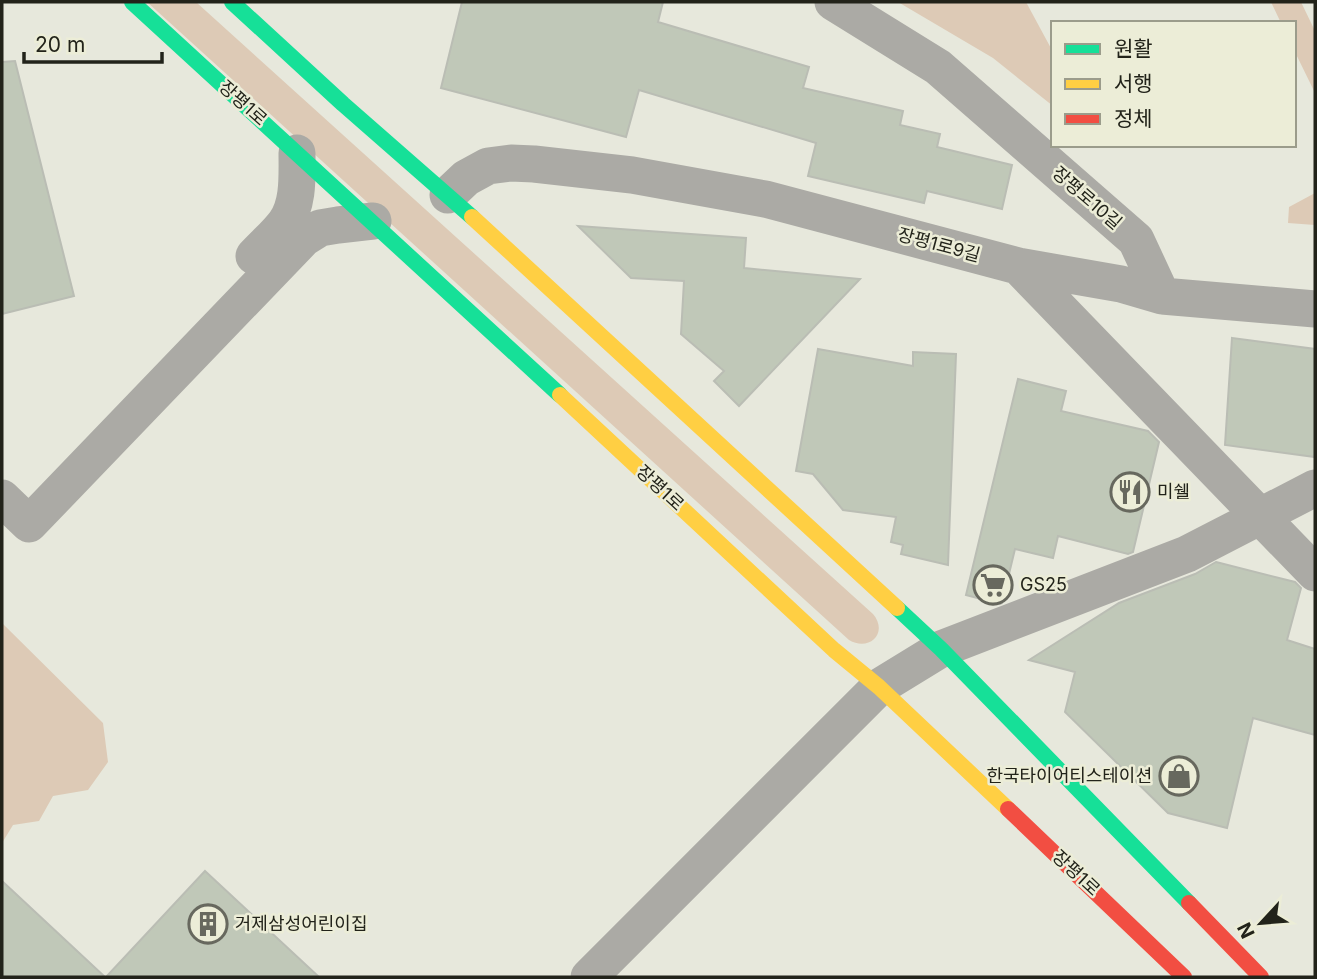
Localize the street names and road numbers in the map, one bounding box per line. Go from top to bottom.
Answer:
street label: 장평1로 [215,76,272,130]
street label: 장평로10길 [1048,162,1126,233]
street label: 장평1로9길 [895,223,983,266]
street label: 장평1로 [632,461,688,515]
street label: 장평1로 [1048,846,1104,900]

